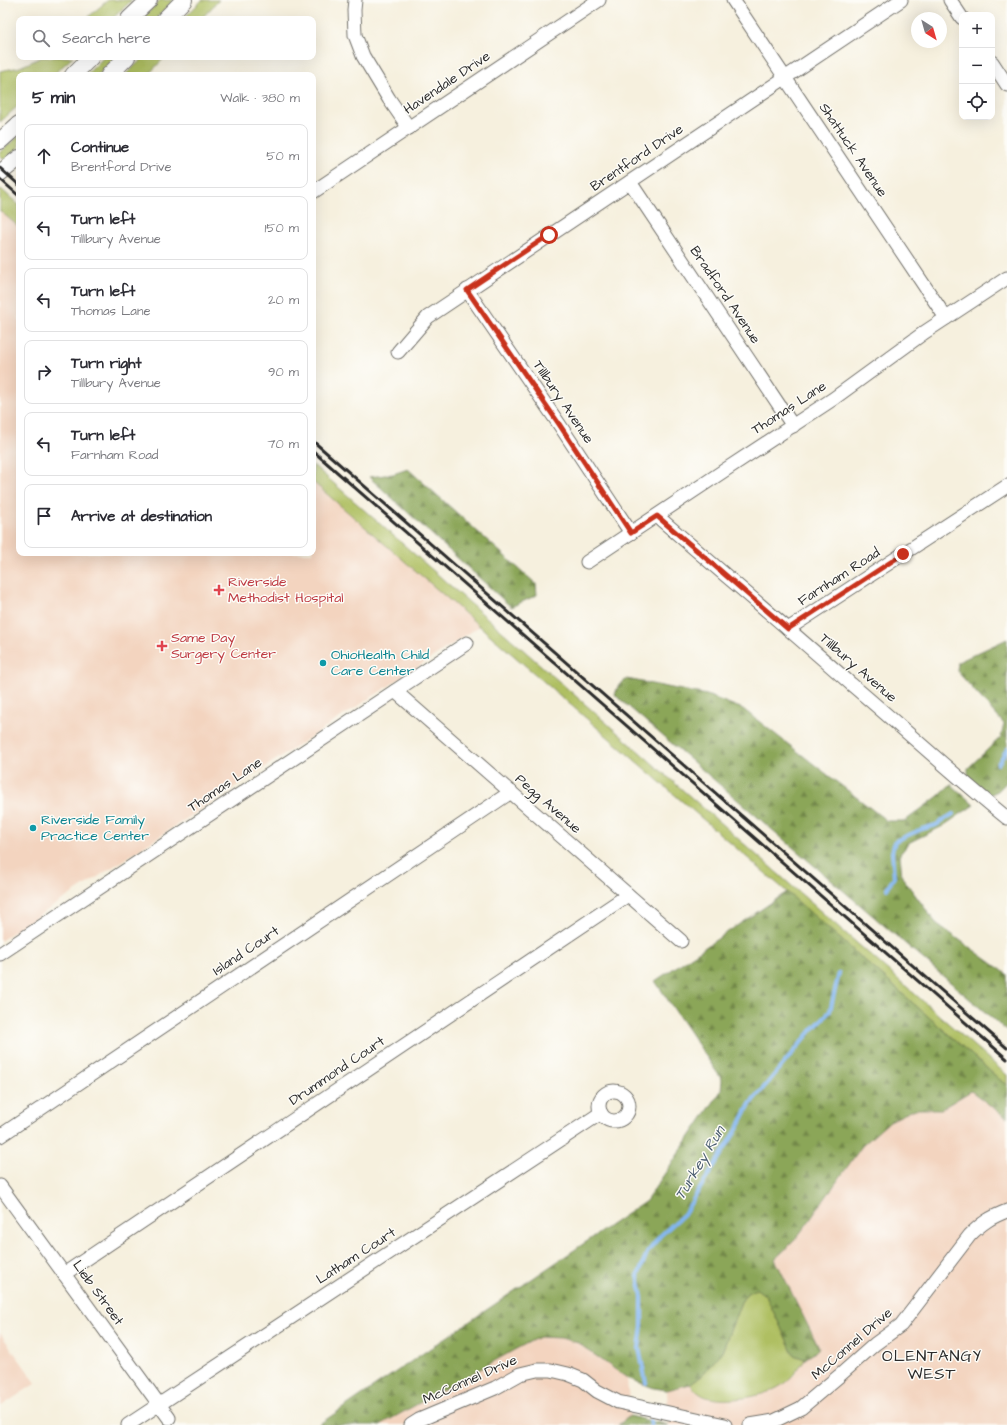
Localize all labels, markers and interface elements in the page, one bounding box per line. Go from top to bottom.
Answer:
north arrow [911,12,947,48]
map controls [959,12,995,120]
button: + [959,12,995,48]
search box [16,16,316,60]
icon: search [30,27,52,49]
text: Search here [62,28,151,49]
street label: Havendale Drive [400,46,495,119]
button: − [959,48,995,84]
button: locate [959,84,995,120]
text: 5 min [32,86,75,110]
text: Walk · 380 m [220,89,300,107]
street label: Shattuck Avenue [814,99,892,202]
street label: Brentford Drive [586,119,688,197]
text: Continue [71,137,129,158]
icon: ahead [33,145,55,167]
text: 50 m [266,147,299,165]
text: Brentford Drive [71,158,172,176]
text: Turn left [71,209,135,230]
icon: left [33,217,55,239]
text: 150 m [265,219,299,237]
route start [540,226,558,244]
text: Tillbury Avenue [71,230,161,248]
street label: Bradford Avenue [685,242,765,348]
text: Turn left [71,281,135,302]
icon: left [33,289,55,311]
text: 20 m [268,291,299,309]
text: Thomas Lane [71,302,150,320]
text: Turn right [71,353,142,374]
street label: Tillbury Avenue [528,356,599,448]
icon: right [33,361,55,383]
text: 90 m [268,363,299,381]
text: Tillbury Avenue [71,374,161,392]
street label: Thomas Lane [748,376,831,440]
text: Turn left [71,425,135,446]
icon: left [33,433,55,455]
text: 70 m [267,435,299,453]
text: Farnham Road [71,446,159,464]
icon: arrive [33,505,55,527]
text: Arrive at destination [71,506,212,527]
street label: Farnham Road [794,543,884,611]
route end [894,545,912,563]
place label: Riverside Methodist Hospital [228,572,344,608]
marker: Riverside Methodist Hospital [213,584,225,596]
place label: Same Day Surgery Center [171,628,276,664]
street label: Tillbury Avenue [815,629,901,708]
marker: Same Day Surgery Center [156,640,168,652]
place label: OhioHealth Child Care Center [331,645,429,681]
marker: OhioHealth Child Care Center [318,658,328,668]
street label: Thomas Lane [184,753,266,817]
street label: Pegg Avenue [510,770,586,839]
place label: Riverside Family Practice Center [41,810,149,846]
marker: Riverside Family Practice Center [28,823,38,833]
street label: Island Court [209,921,284,981]
street label: Drummond Court [285,1031,389,1111]
water label: Turkey Run [670,1121,732,1204]
street label: Latham Court [312,1223,400,1289]
street label: Lieb Street [68,1256,129,1330]
street label: McConnel Drive [807,1303,897,1385]
district label: OLENTANGY WEST [882,1345,982,1385]
street label: McConnel Drive [420,1350,521,1410]

